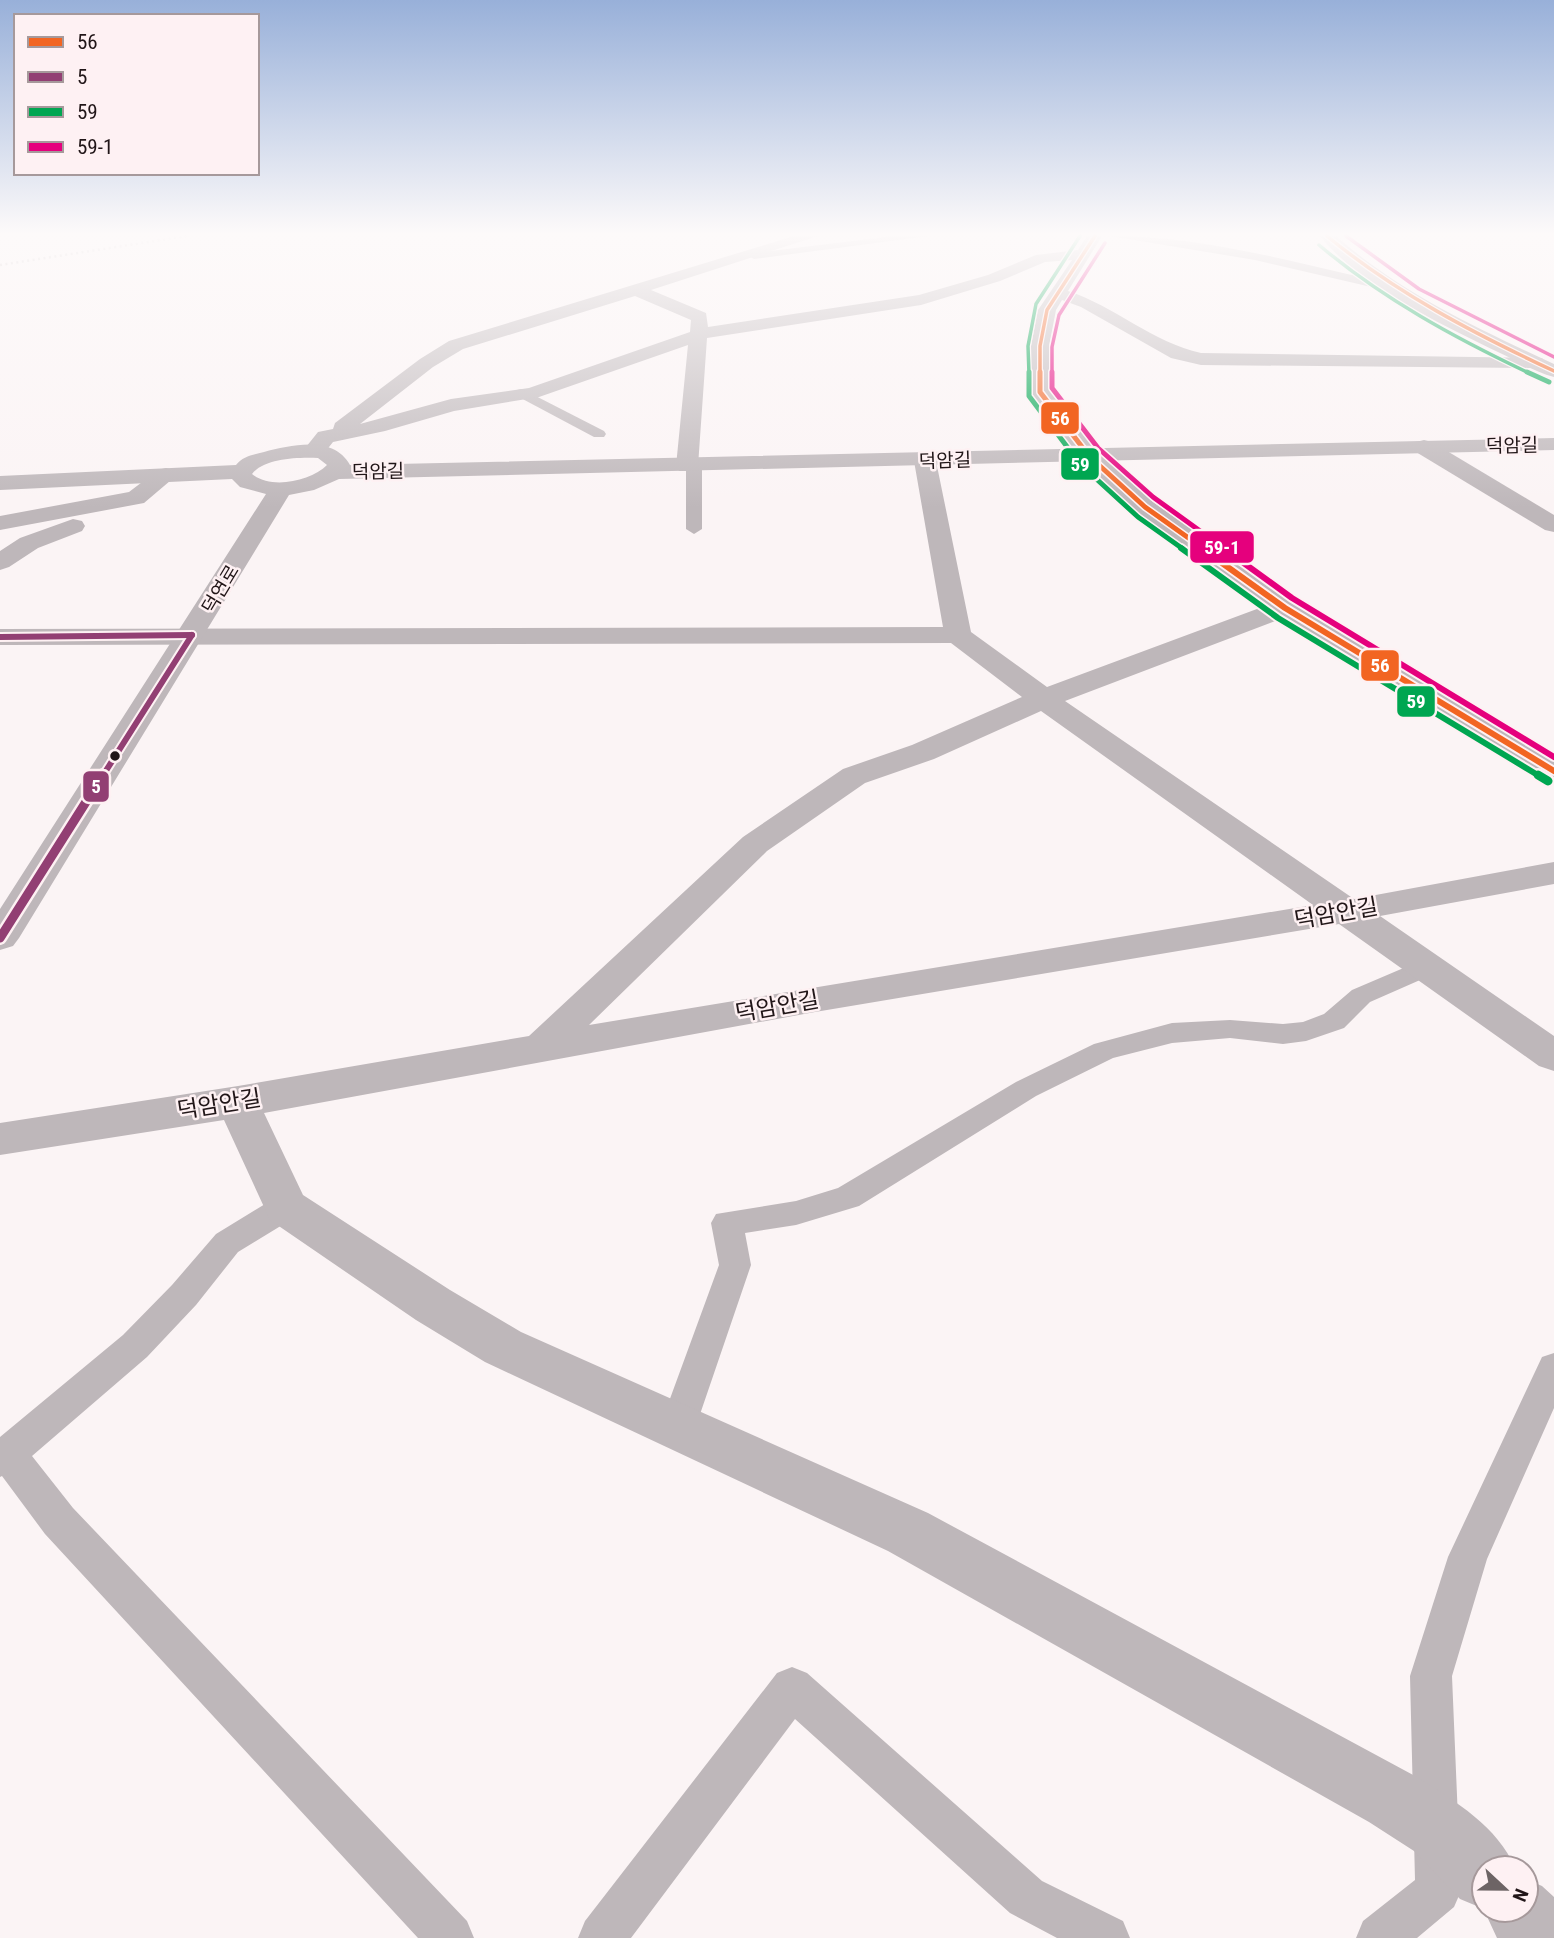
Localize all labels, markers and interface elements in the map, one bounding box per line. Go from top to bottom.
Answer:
legend [14,14,259,175]
text: 56 [77,30,98,54]
text: 5 [77,65,87,89]
text: 59 [77,100,98,124]
text: 59-1 [77,135,113,159]
line badge: 56 [1040,401,1080,435]
text: 56 [1050,407,1070,430]
street label: 덕암길 [1486,434,1538,457]
line badge: 59 [1060,447,1100,481]
street label: 덕암길 [918,448,972,473]
text: 59 [1070,453,1090,476]
street label: 덕암길 [352,460,404,483]
line badge: 59-1 [1189,530,1255,564]
text: 59-1 [1204,536,1240,559]
street label: 덕연로 [197,561,244,618]
line badge: 56 [1360,649,1400,682]
text: 56 [1370,654,1390,677]
line badge: 59 [1396,685,1436,718]
text: 59 [1406,690,1426,713]
unlabelled marker [108,749,122,763]
line badge: 5 [82,770,110,803]
text: 5 [91,775,101,798]
street label: 덕암안길 [1292,893,1380,934]
street label: 덕암안길 [733,986,821,1027]
street label: 덕암안길 [175,1085,263,1124]
north arrow [1470,1854,1540,1924]
text: N [1507,1885,1533,1905]

